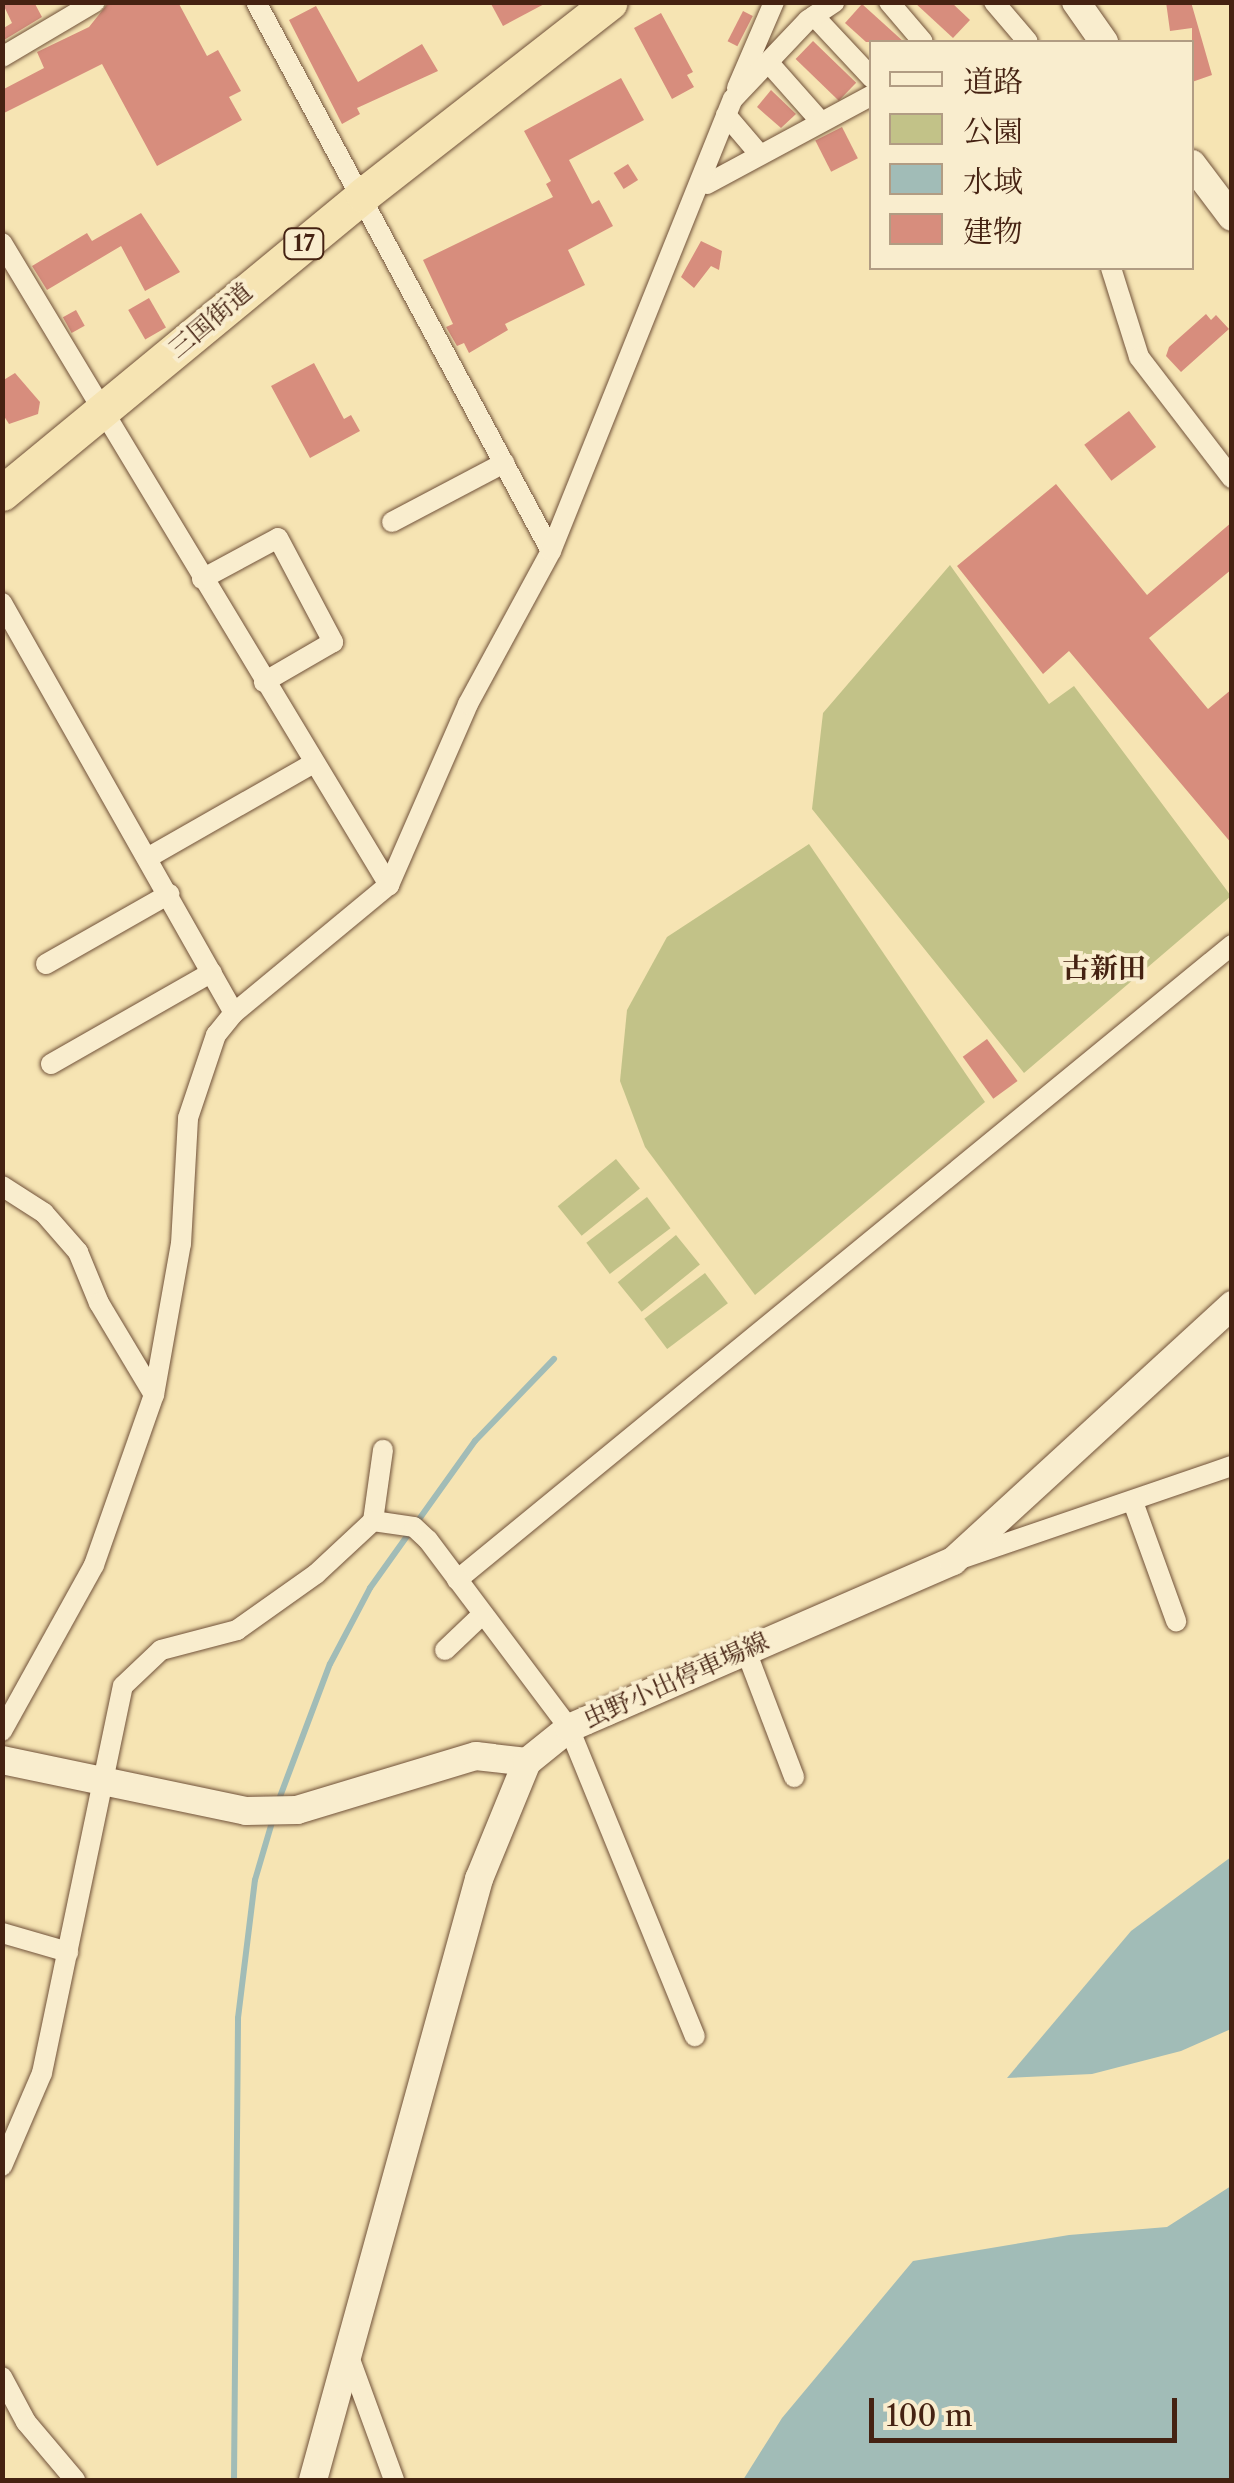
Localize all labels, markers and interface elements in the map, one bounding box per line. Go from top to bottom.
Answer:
legend [869,40,1194,270]
text: 道路 [963,63,1023,100]
text: 公園 [963,113,1023,150]
text: 水域 [963,163,1023,200]
text: 建物 [963,213,1023,250]
road number: 17 [282,227,326,261]
street label: 三国街道 [163,277,259,365]
district label: 古新田 [1062,951,1146,985]
street label: 虫野小出停車場線 [579,1627,773,1735]
scale bar [874,2378,1182,2440]
text: 100 m [886,2397,973,2434]

